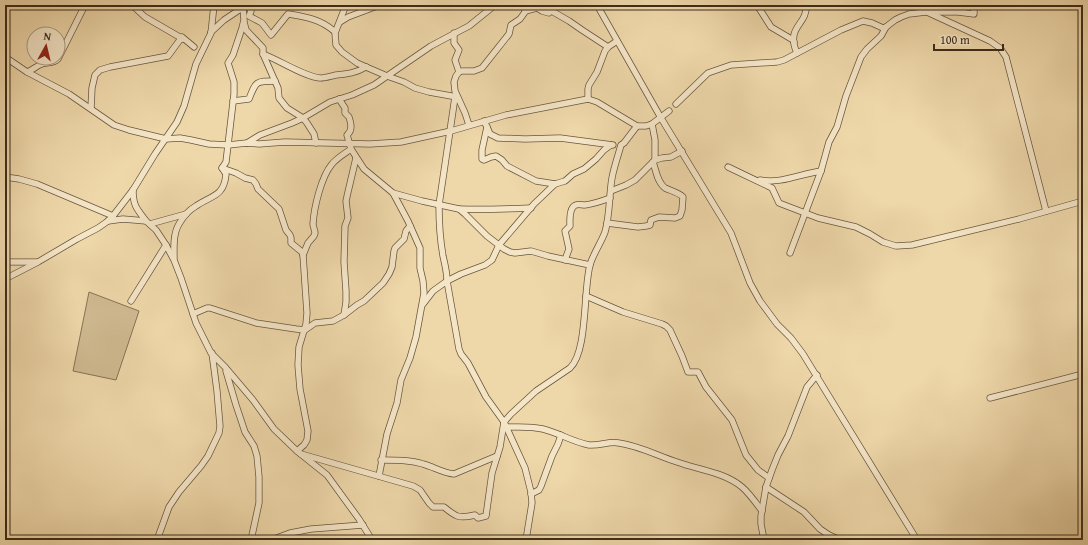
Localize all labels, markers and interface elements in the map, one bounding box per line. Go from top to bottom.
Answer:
north arrow [26,26,66,66]
scale bar [934,26,1003,52]
text: N [43,28,53,45]
text: 100 m [940,31,970,48]

